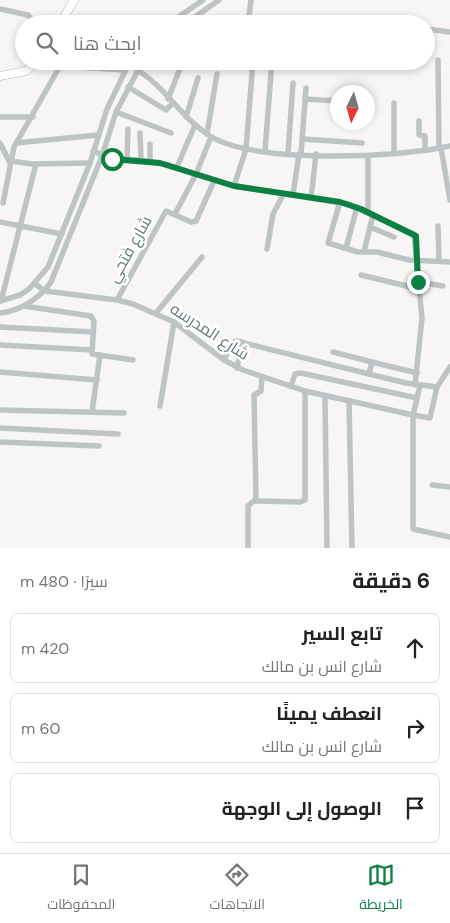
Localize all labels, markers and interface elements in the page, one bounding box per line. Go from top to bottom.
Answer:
search box [15,15,435,70]
icon: search [33,29,61,57]
text: ابحث هنا [73,31,142,56]
north arrow [330,85,375,130]
route start [101,148,124,171]
street label: شارع فتحي [102,212,159,288]
route end [407,271,430,294]
street label: شارع المدرسه [166,298,253,366]
text: 6 دقيقة [352,567,430,595]
text: سيرًا · 480 m [20,571,108,592]
text: تابع السير [302,621,382,646]
icon: ahead [401,634,429,662]
text: 420 m [21,638,69,659]
text: شارع انس بن مالك [262,656,382,677]
text: انعطف يمينًا [276,701,382,726]
icon: right [401,714,429,742]
text: 60 m [21,718,61,739]
text: شارع انس بن مالك [262,736,382,757]
icon: arrive [401,794,429,822]
text: الوصول إلى الوجهة [222,796,382,821]
tab: المحفوظات [47,861,115,917]
tab: الاتجاهات [210,861,265,917]
tab: الخريطة [359,861,403,917]

